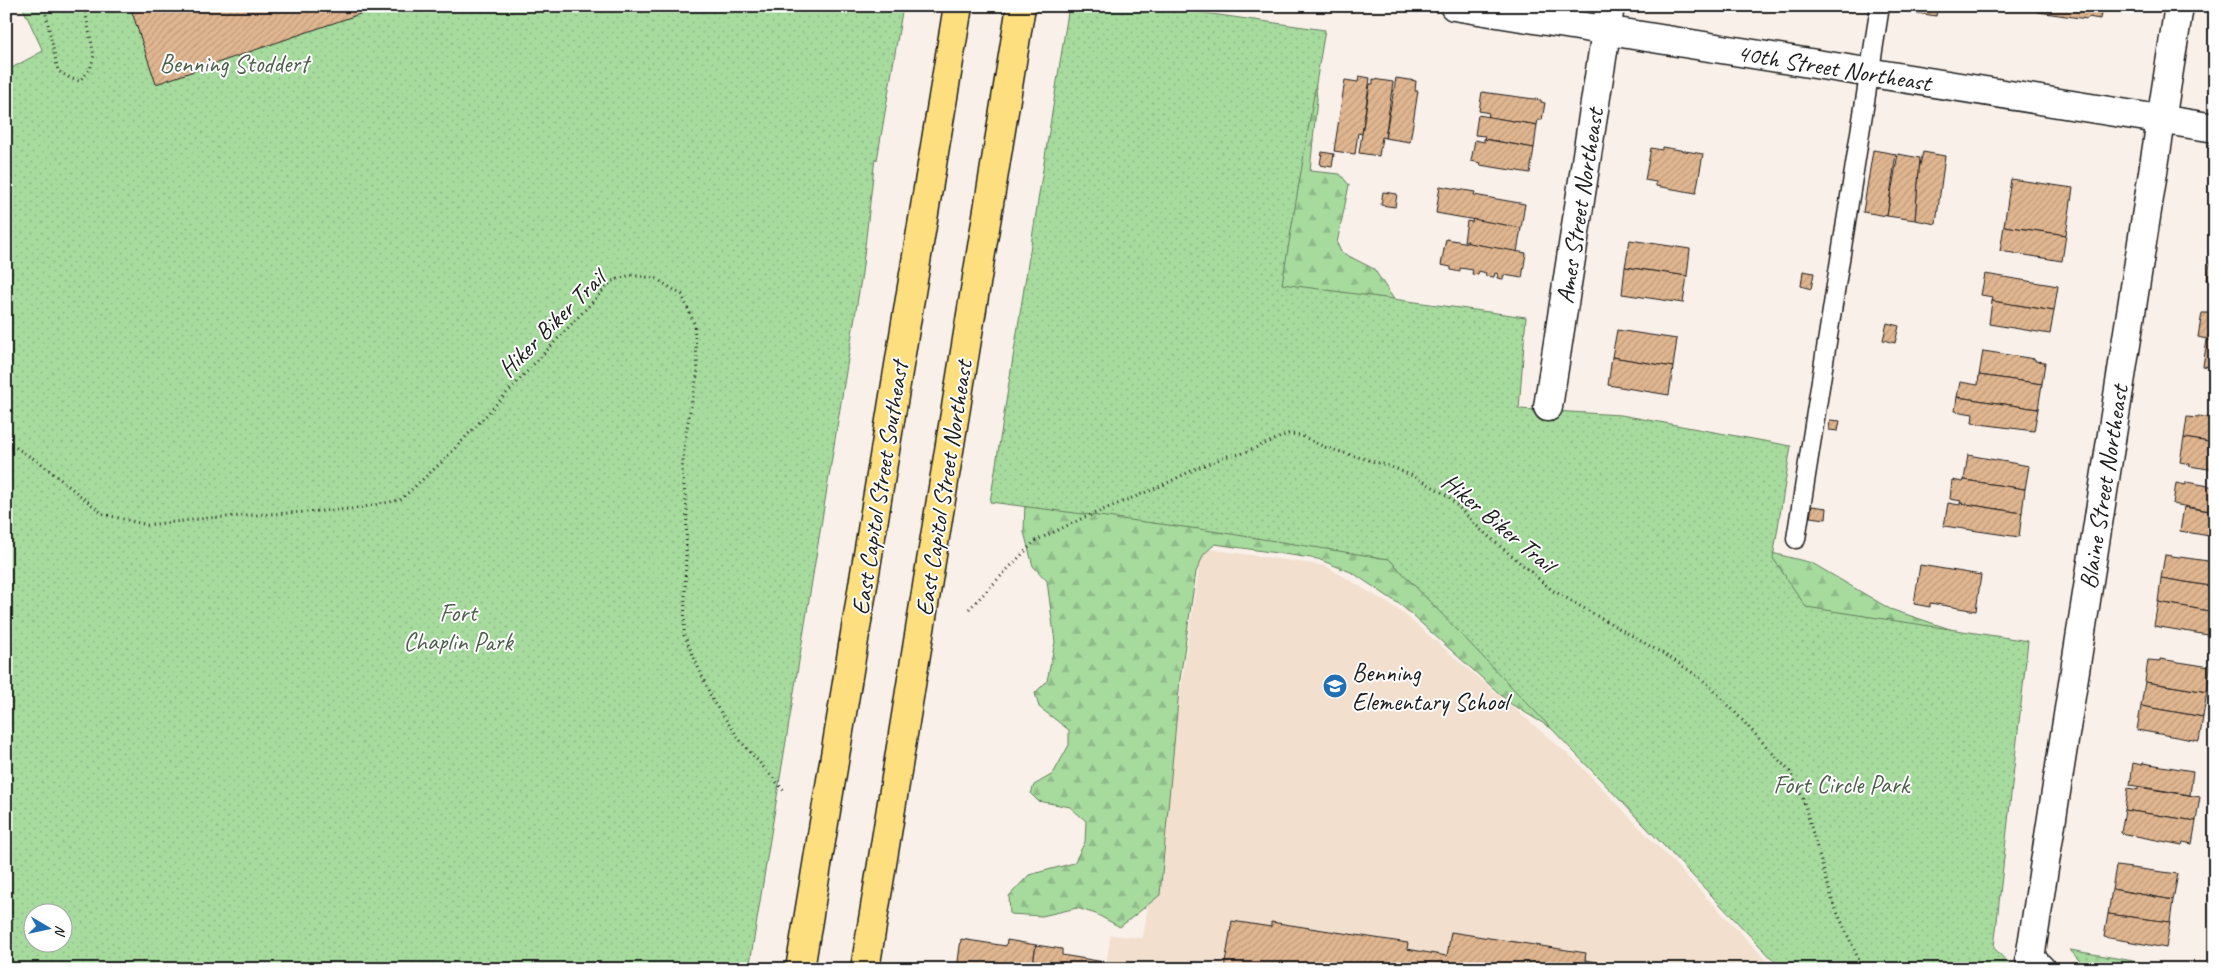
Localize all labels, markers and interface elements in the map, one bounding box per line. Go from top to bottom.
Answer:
street label: 40th Street Northeast [1735,37,1936,100]
park label: Benning Stoddert [160,48,312,80]
street label: Ames Street Northeast [1549,104,1612,306]
street label: Hiker Biker Trail [491,260,615,384]
street label: East Capitol Street Southeast [844,356,916,617]
street label: East Capitol Street Northeast [908,356,980,618]
street label: Blaine Street Northeast [2072,380,2136,591]
street label: Hiker Biker Trail [1435,466,1565,583]
park label: Fort Chaplin Park [404,597,514,658]
place label: Benning Elementary School [1352,657,1513,718]
school or university icon: Benning Elementary School [1322,673,1348,699]
park label: Fort Circle Park [1773,769,1911,801]
north arrow [22,902,72,952]
text: N [51,924,69,938]

